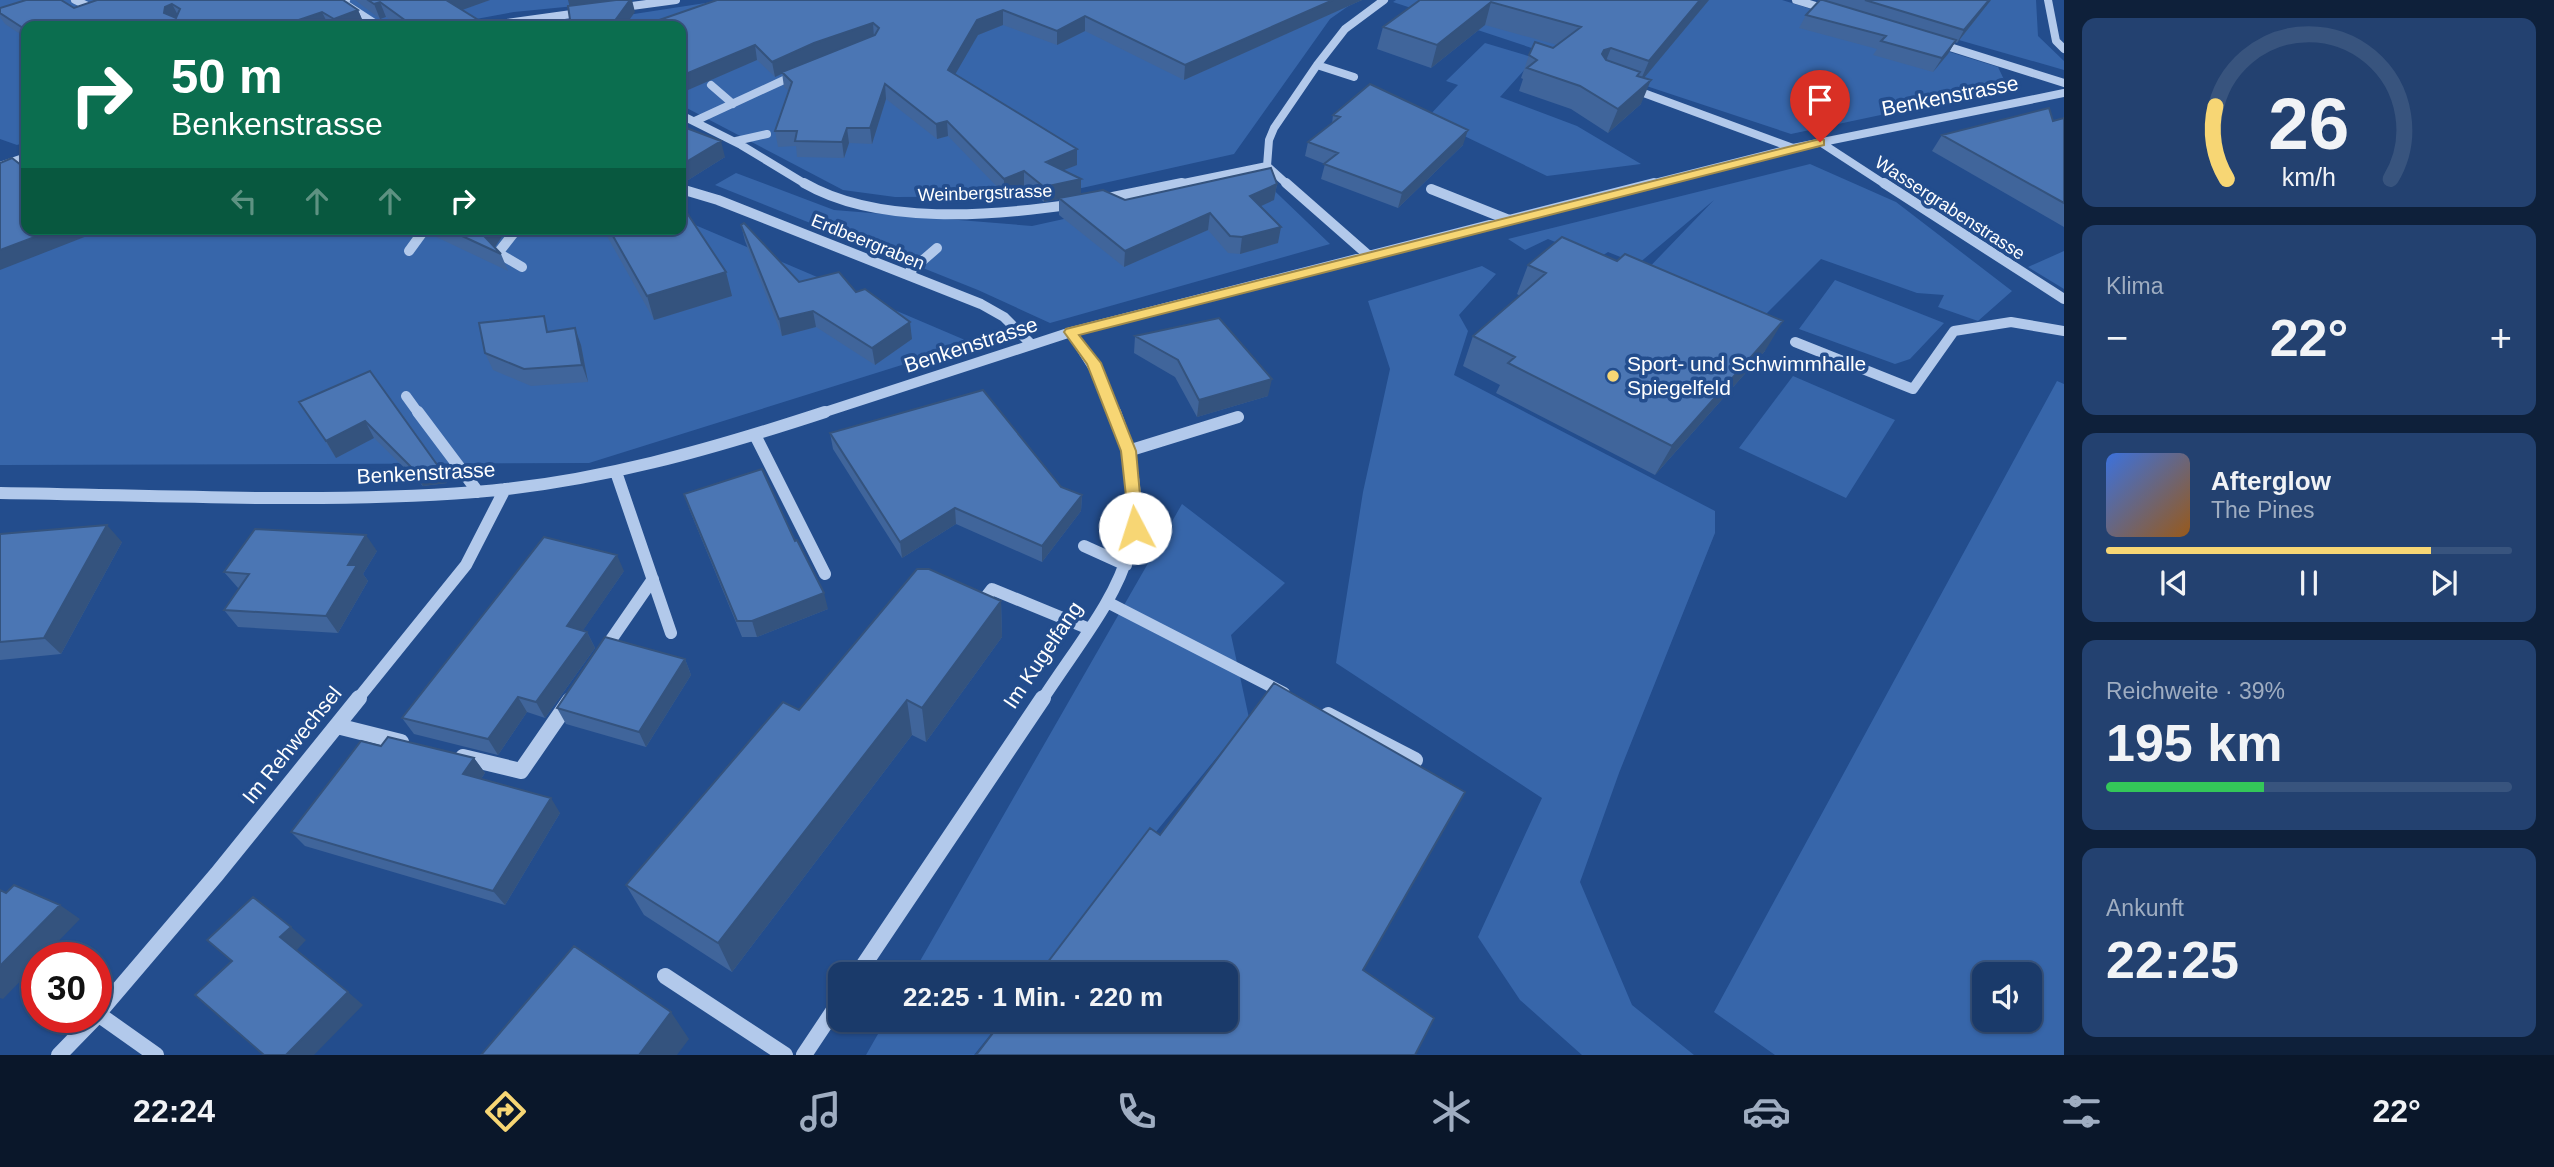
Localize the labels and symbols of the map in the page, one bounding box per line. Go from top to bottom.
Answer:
pin [1790,70,1850,142]
street label: Benkenstrasse [1880,71,2020,120]
street label: Wassergrabenstrasse [1871,152,2029,264]
street label: Weinbergstrasse [917,181,1053,205]
street label: Erdbeergraben [809,210,927,274]
street label: Benkenstrasse [901,312,1040,377]
place label: Sport- und Schwimmhalle Spiegelfeld [1627,352,1866,399]
marker: Sport- und Schwimmhalle Spiegelfeld [1605,368,1621,384]
street label: Benkenstrasse [356,457,496,488]
position arrow [1098,491,1172,565]
street label: Im Kugelfang [998,597,1087,712]
street label: Im Rehwechsel [238,682,346,808]
speed limit sign: 30 [21,942,112,1033]

